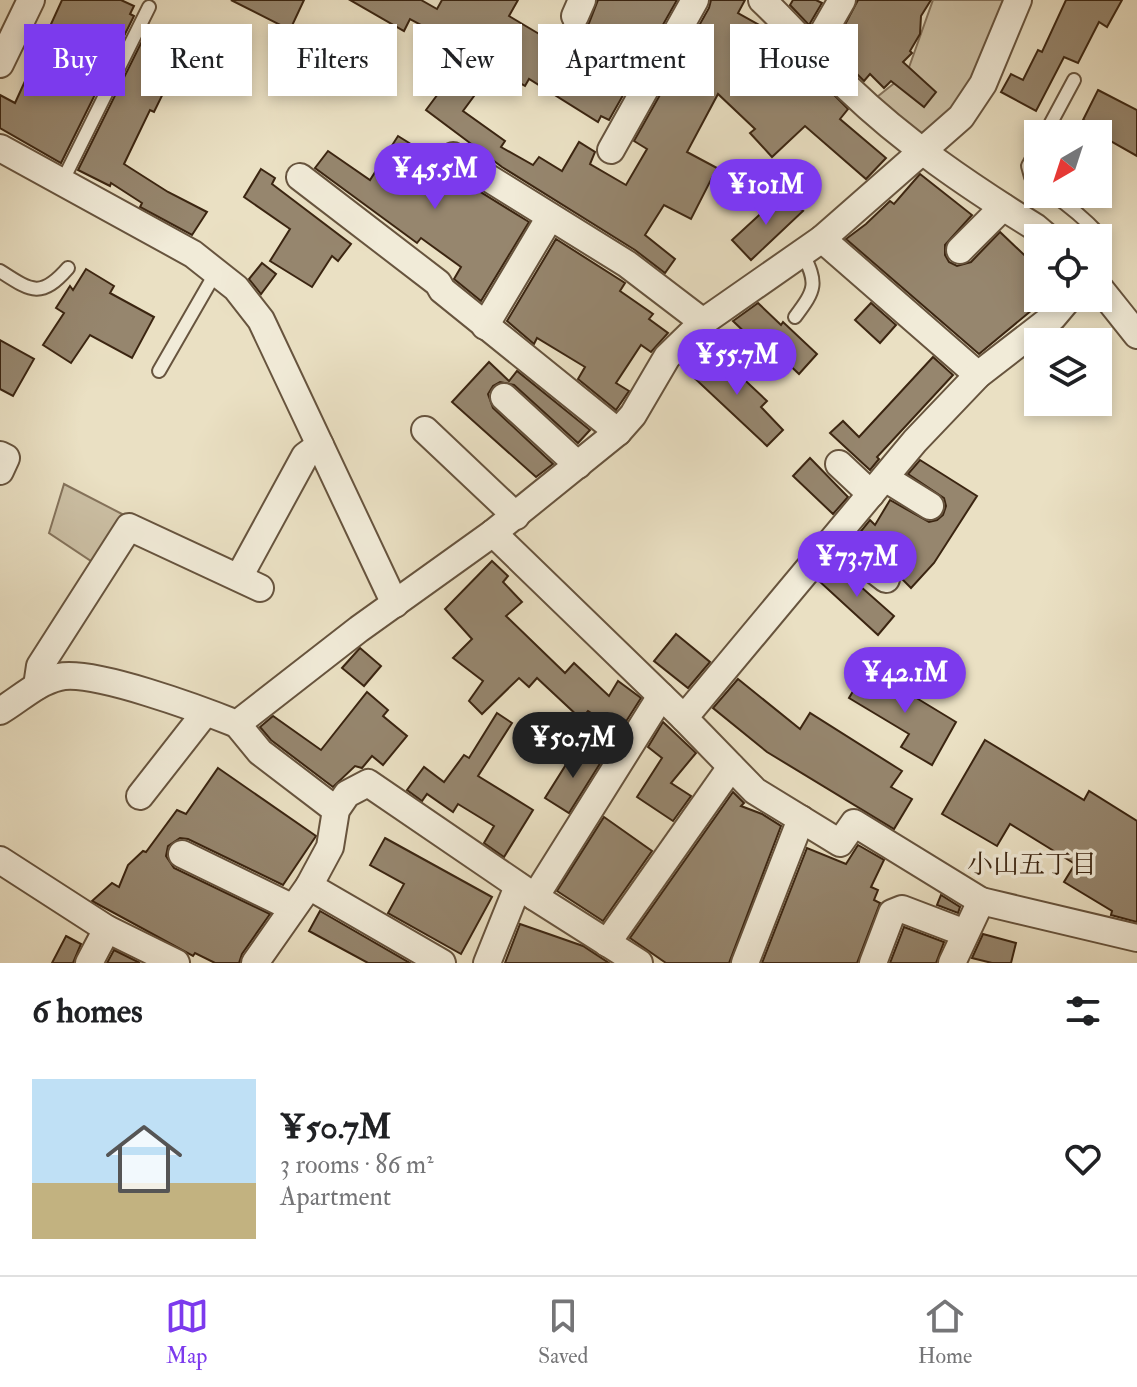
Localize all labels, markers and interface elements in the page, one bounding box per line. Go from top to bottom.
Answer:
chip: Buy [24,24,125,96]
chip: Rent [141,24,252,96]
chip: Filters [268,24,397,96]
chip: New [413,24,522,96]
chip: Apartment [538,24,714,96]
chip: House [730,24,858,96]
north arrow [1024,120,1112,208]
map controls [1024,120,1112,416]
pin: ¥45.5M [370,143,500,211]
text: ¥45.5M [392,153,478,185]
pin: ¥101M [710,159,822,227]
text: ¥101M [728,169,804,201]
button: locate [1024,224,1112,312]
button: layers [1024,328,1112,416]
pin: ¥55.7M [672,329,802,397]
text: ¥55.7M [695,339,779,371]
pin: ¥73.7M [792,531,922,599]
text: ¥73.7M [816,541,898,573]
pin: ¥42.1M [840,647,970,715]
text: ¥42.1M [862,657,948,689]
pin: ¥50.7M [508,712,638,780]
text: ¥50.7M [530,722,616,754]
district label: 小山五丁目 [967,849,1097,881]
icon: filters [1061,989,1105,1033]
text: 6 homes [32,990,143,1033]
text: ¥50.7M [280,1106,391,1149]
icon: home [96,1111,192,1207]
icon: heart [1061,1137,1105,1181]
text: 3 rooms · 86 m² [280,1149,434,1181]
text: Apartment [280,1181,391,1213]
tab: Map [165,1294,209,1370]
tab: Saved [538,1294,588,1370]
tab: Home [918,1294,972,1370]

